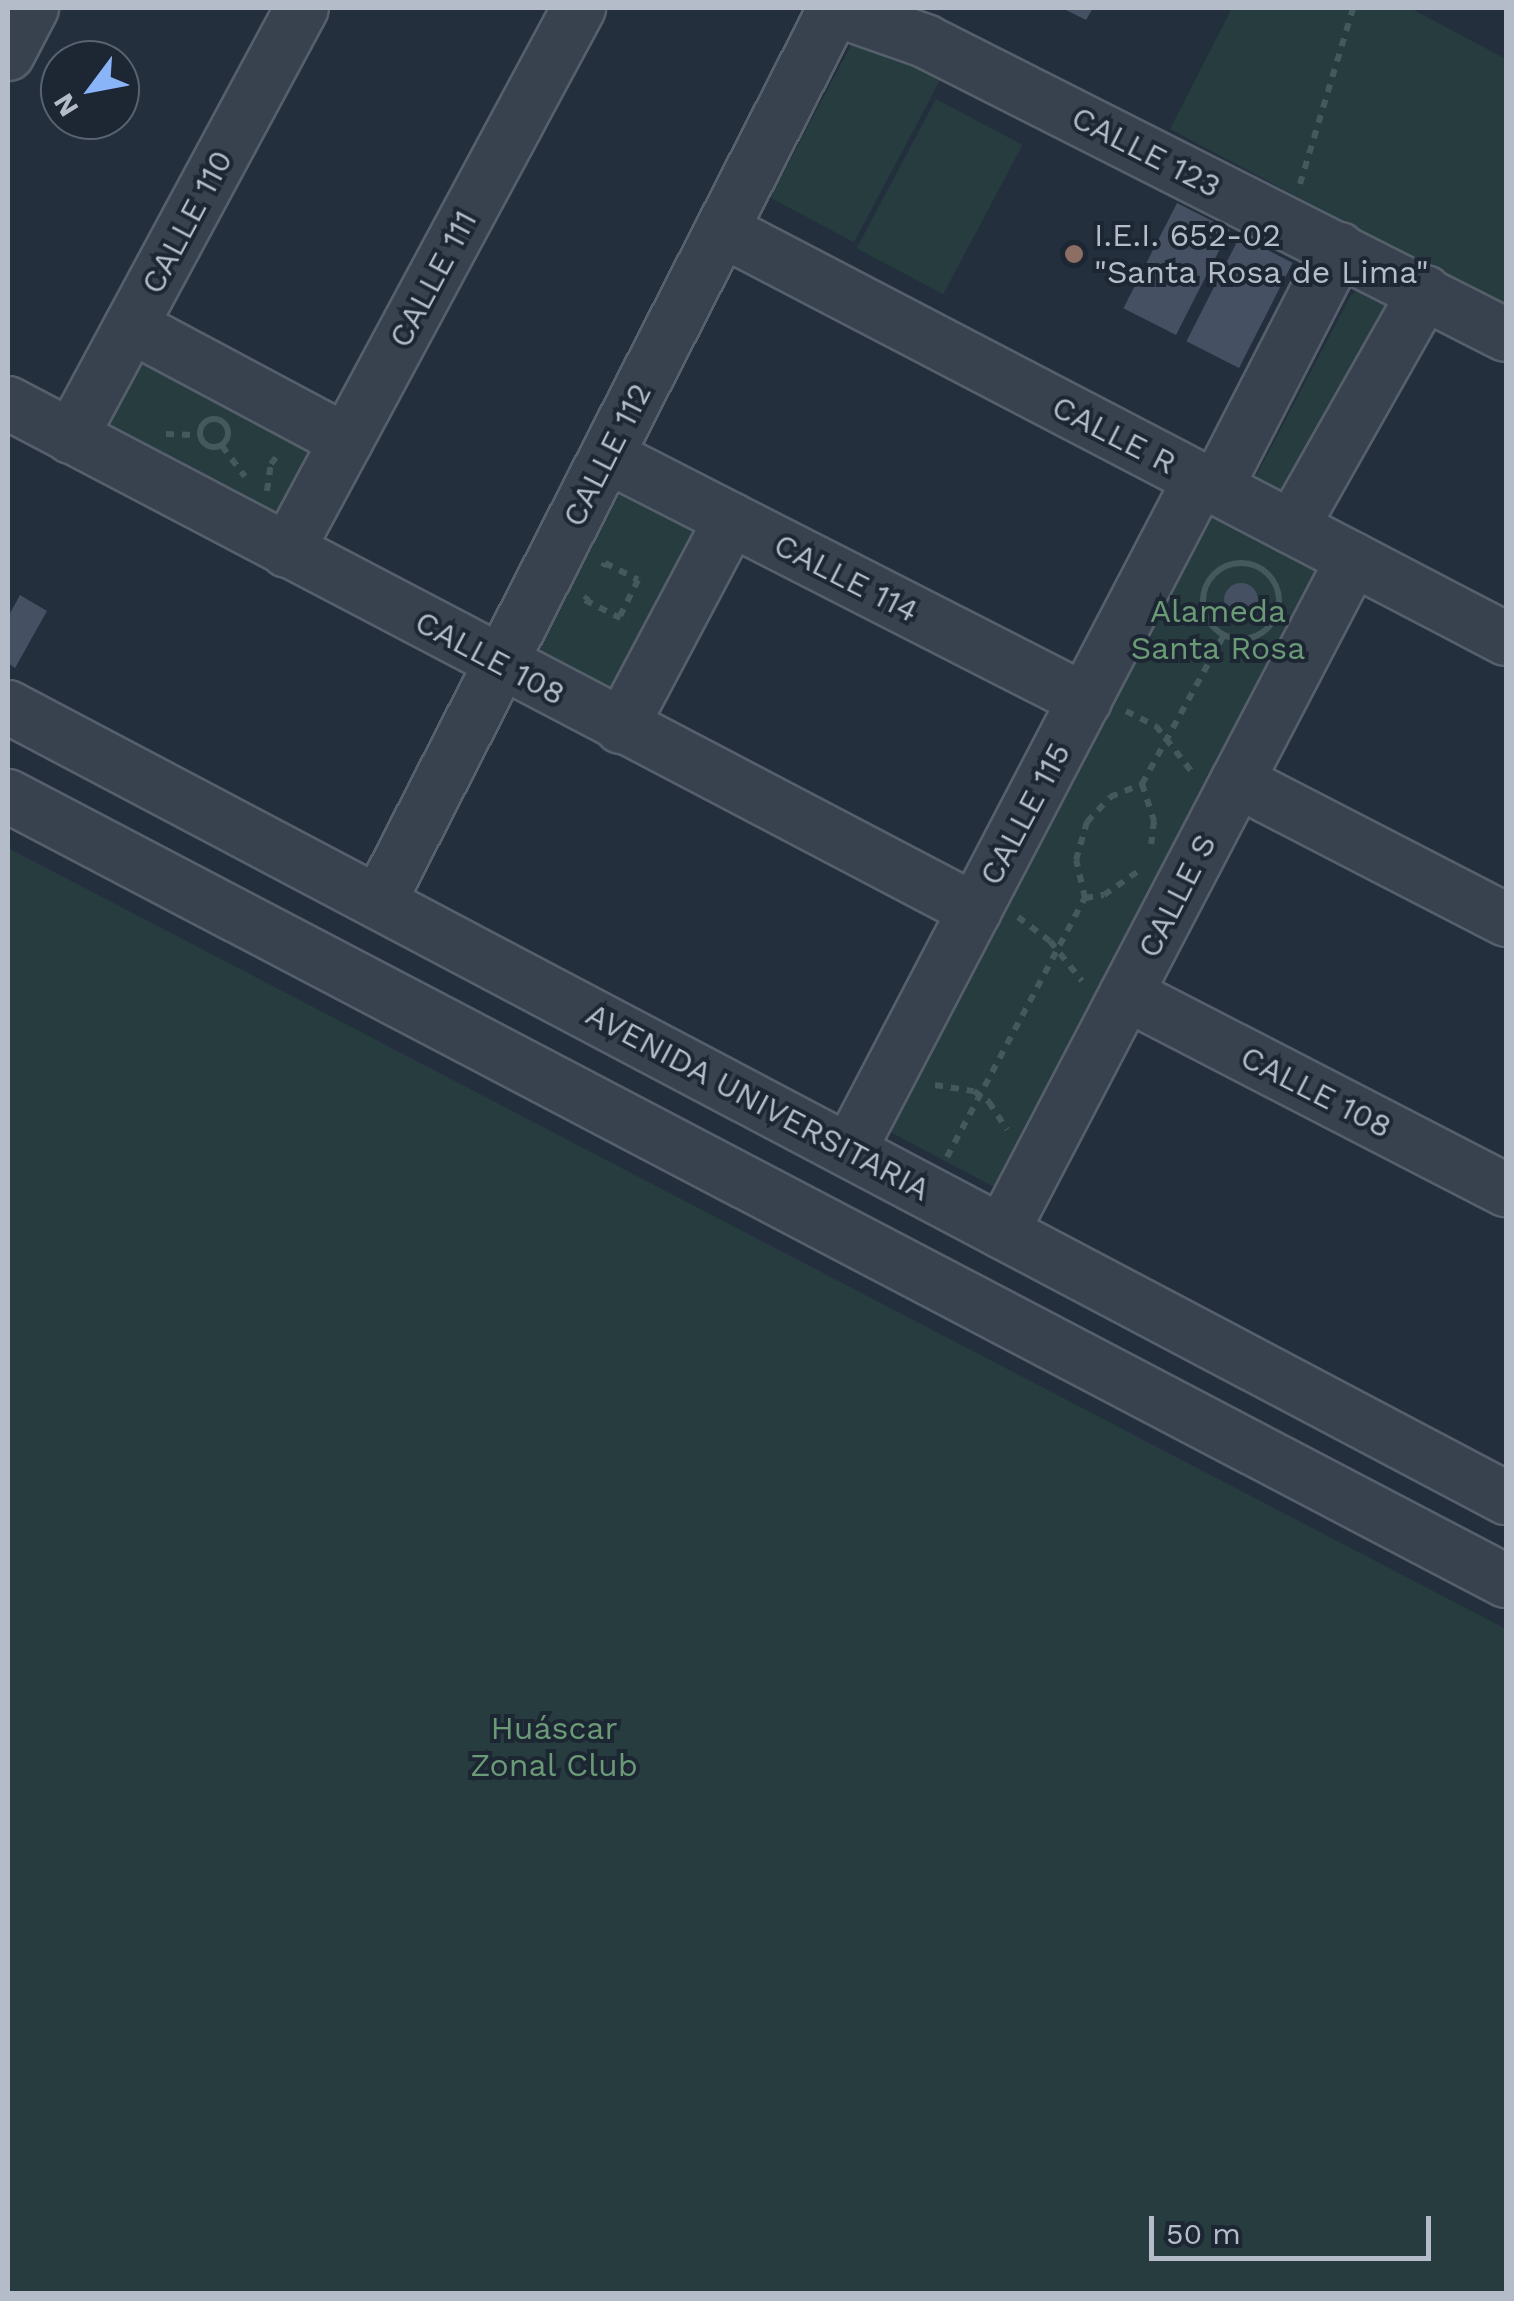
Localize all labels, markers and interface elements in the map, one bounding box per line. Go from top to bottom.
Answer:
north arrow [40,40,140,140]
text: N [46,88,85,123]
street label: CALLE 123 [1065,98,1227,206]
street label: CALLE 110 [133,143,241,301]
street label: CALLE 111 [381,204,485,354]
place label: I.E.I. 652-02 "Santa Rosa de Lima" [1094,217,1430,292]
marker: I.E.I. 652-02 "Santa Rosa de Lima" [1063,243,1085,265]
street label: CALLE 112 [554,377,660,533]
street label: CALLE R [1046,387,1182,483]
street label: CALLE 114 [767,525,925,631]
park label: Alameda Santa Rosa [1130,593,1306,668]
street label: CALLE 108 [408,602,572,714]
street label: CALLE 115 [971,736,1079,892]
street label: CALLE S [1130,828,1224,964]
street label: AVENIDA UNIVERSITARIA [579,995,937,1209]
street label: CALLE 108 [1234,1037,1398,1147]
park label: Huáscar Zonal Club [470,1710,638,1785]
scale bar [1154,2196,1436,2258]
text: 50 m [1166,2216,1241,2251]

